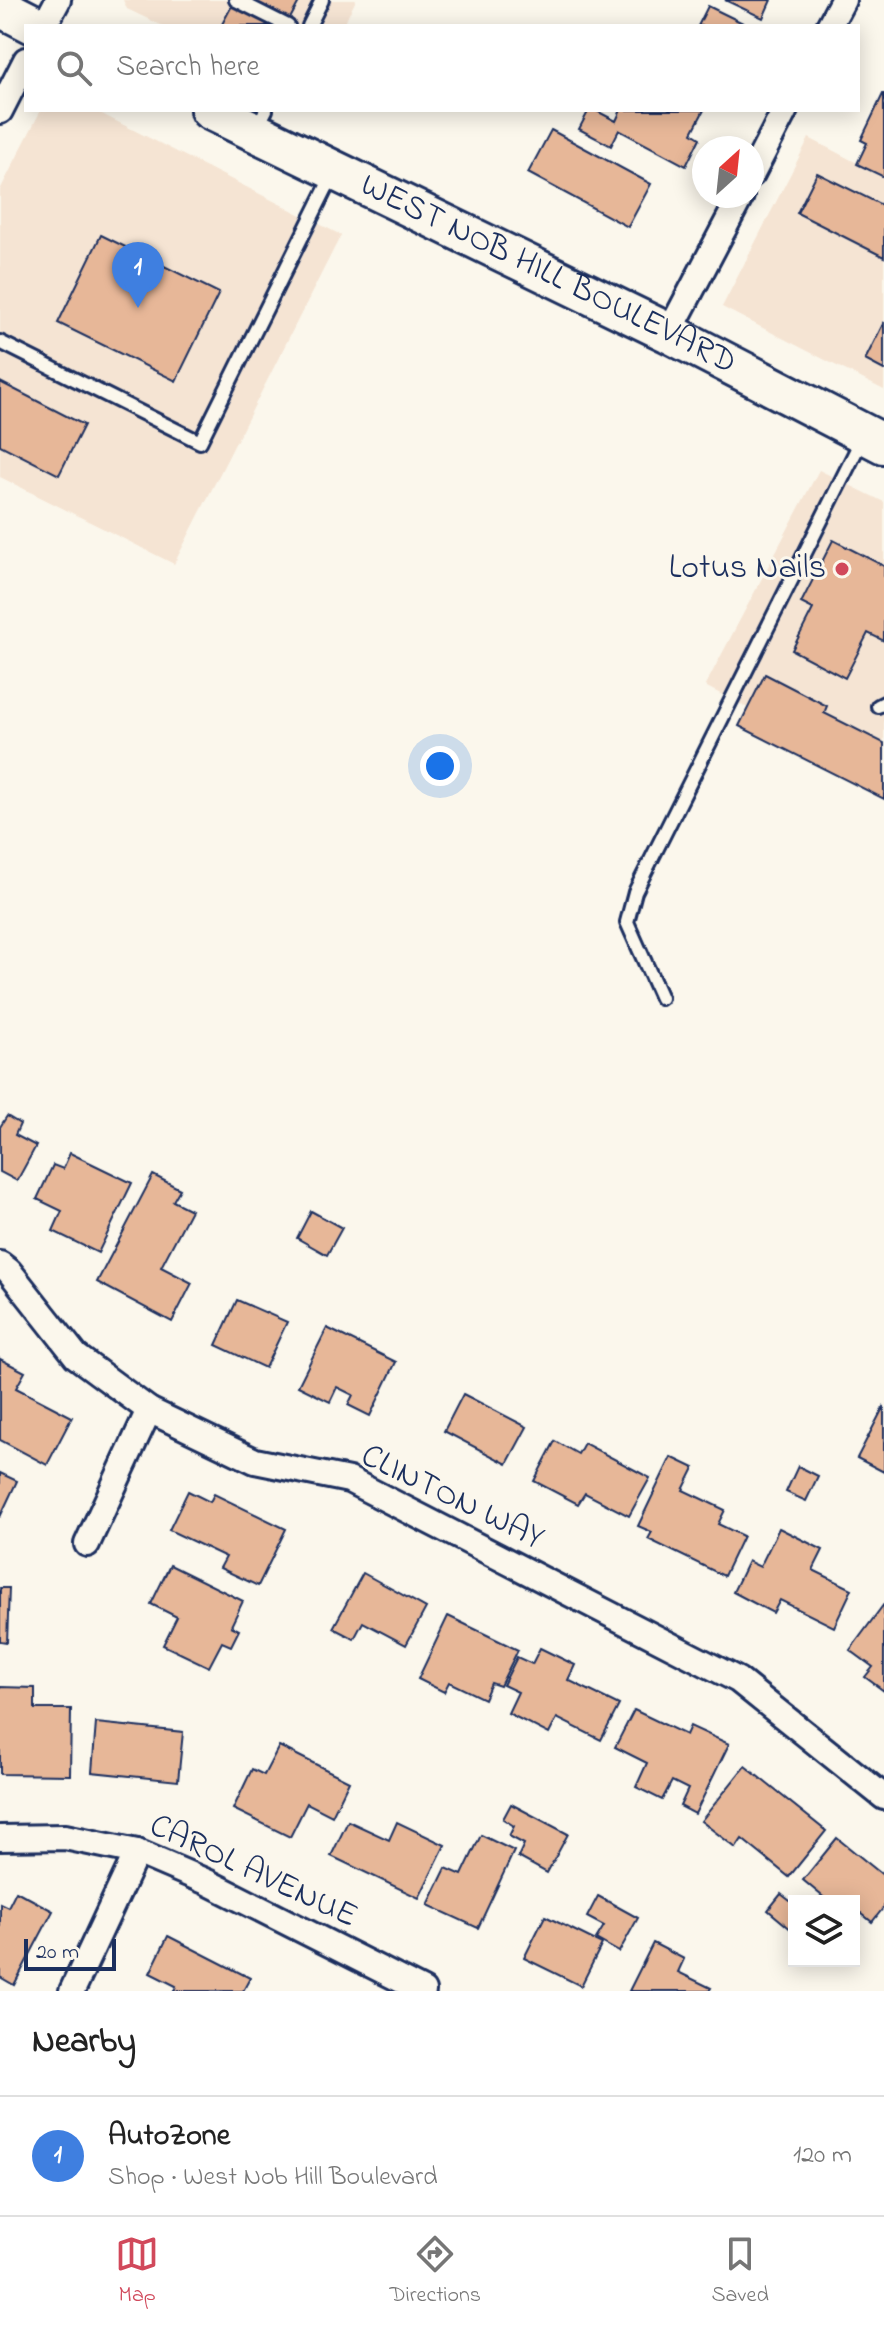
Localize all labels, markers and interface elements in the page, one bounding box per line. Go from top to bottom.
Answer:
search box [24,24,860,112]
icon: search [52,46,96,90]
text: Search here [116,46,260,90]
north arrow [692,136,764,208]
street label: WEST NOB HILL BOULEVARD [351,162,745,388]
pin: 1 [112,242,164,308]
place label: Lotus Nails [669,544,826,594]
marker: Lotus Nails [833,560,851,578]
your location [420,746,460,786]
street label: CLINTON WAY [352,1432,552,1564]
street label: CAROL AVENUE [141,1802,365,1942]
map controls [788,1895,860,1967]
button: layers [788,1895,860,1967]
scale bar [24,1935,116,1971]
text: 20 m [36,1937,79,1969]
text: Nearby [32,2018,136,2068]
text: AutoZone [108,2115,230,2159]
text: 1 [54,2137,62,2175]
text: 120 m [793,2137,852,2175]
text: Shop · West Nob Hill Boulevard [108,2159,438,2197]
tab: Map [115,2232,159,2312]
tab: Directions [390,2232,481,2312]
tab: Saved [711,2232,769,2312]

